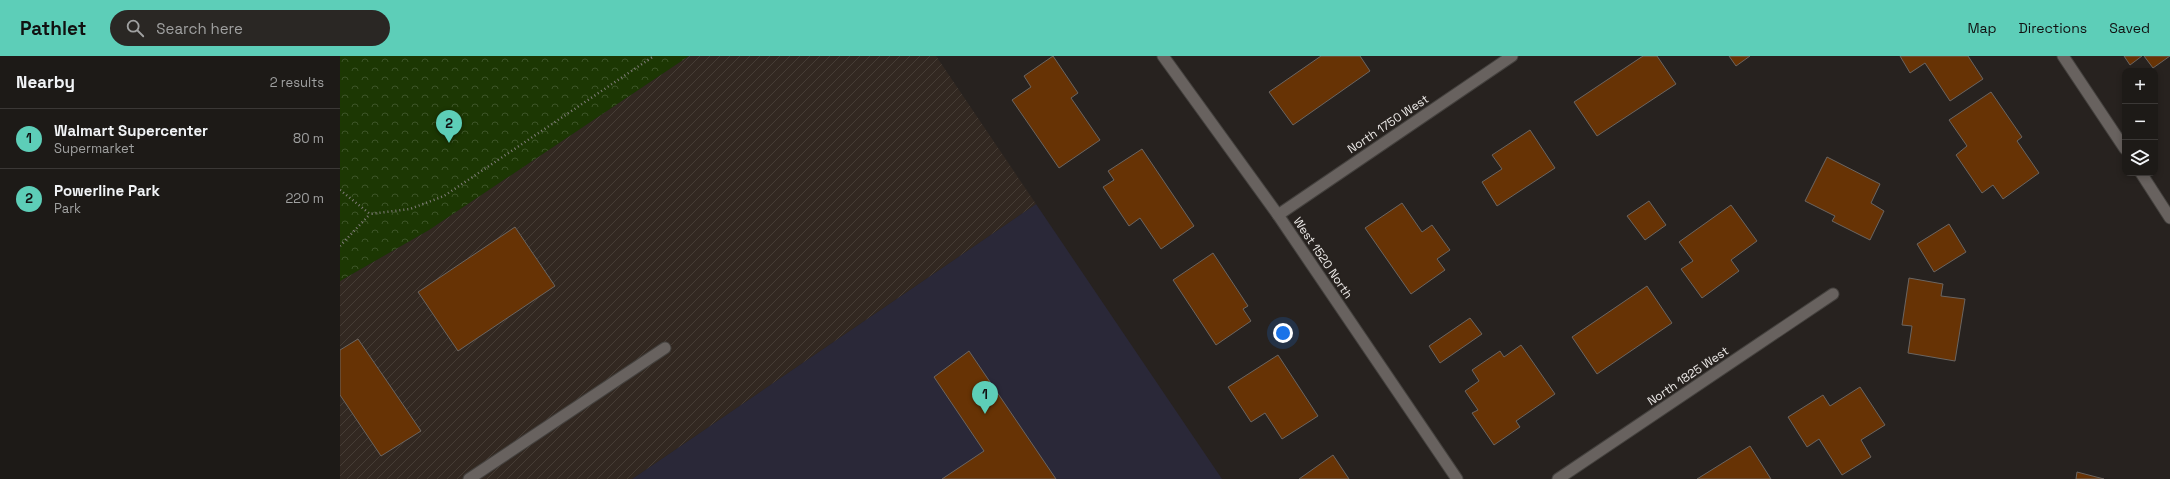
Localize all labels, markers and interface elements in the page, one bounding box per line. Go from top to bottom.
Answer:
search box [110,10,390,46]
text: Pathlet [20,16,86,41]
icon: search [124,17,146,39]
text: Search here [156,19,243,38]
text: Map [1967,19,1997,37]
text: Directions [2019,19,2087,37]
text: Saved [2109,19,2150,37]
map controls [2122,68,2158,176]
button: + [2122,68,2158,104]
text: Nearby [16,71,75,93]
text: 2 results [270,74,324,91]
street label: North 1750 West [1344,91,1432,157]
button: − [2122,104,2158,140]
pin: 2 [436,110,462,143]
text: Walmart Supercenter [54,121,208,140]
text: 1 [26,130,32,147]
text: 80 m [293,130,324,147]
text: Supermarket [54,140,135,157]
button: layers [2122,140,2158,176]
text: Powerline Park [54,181,160,200]
text: 2 [25,190,33,207]
text: 220 m [285,190,324,207]
text: Park [54,200,81,217]
street label: West 1520 North [1290,214,1356,302]
your location [1273,323,1293,343]
street label: North 1825 West [1644,343,1732,409]
pin: 1 [972,381,998,414]

